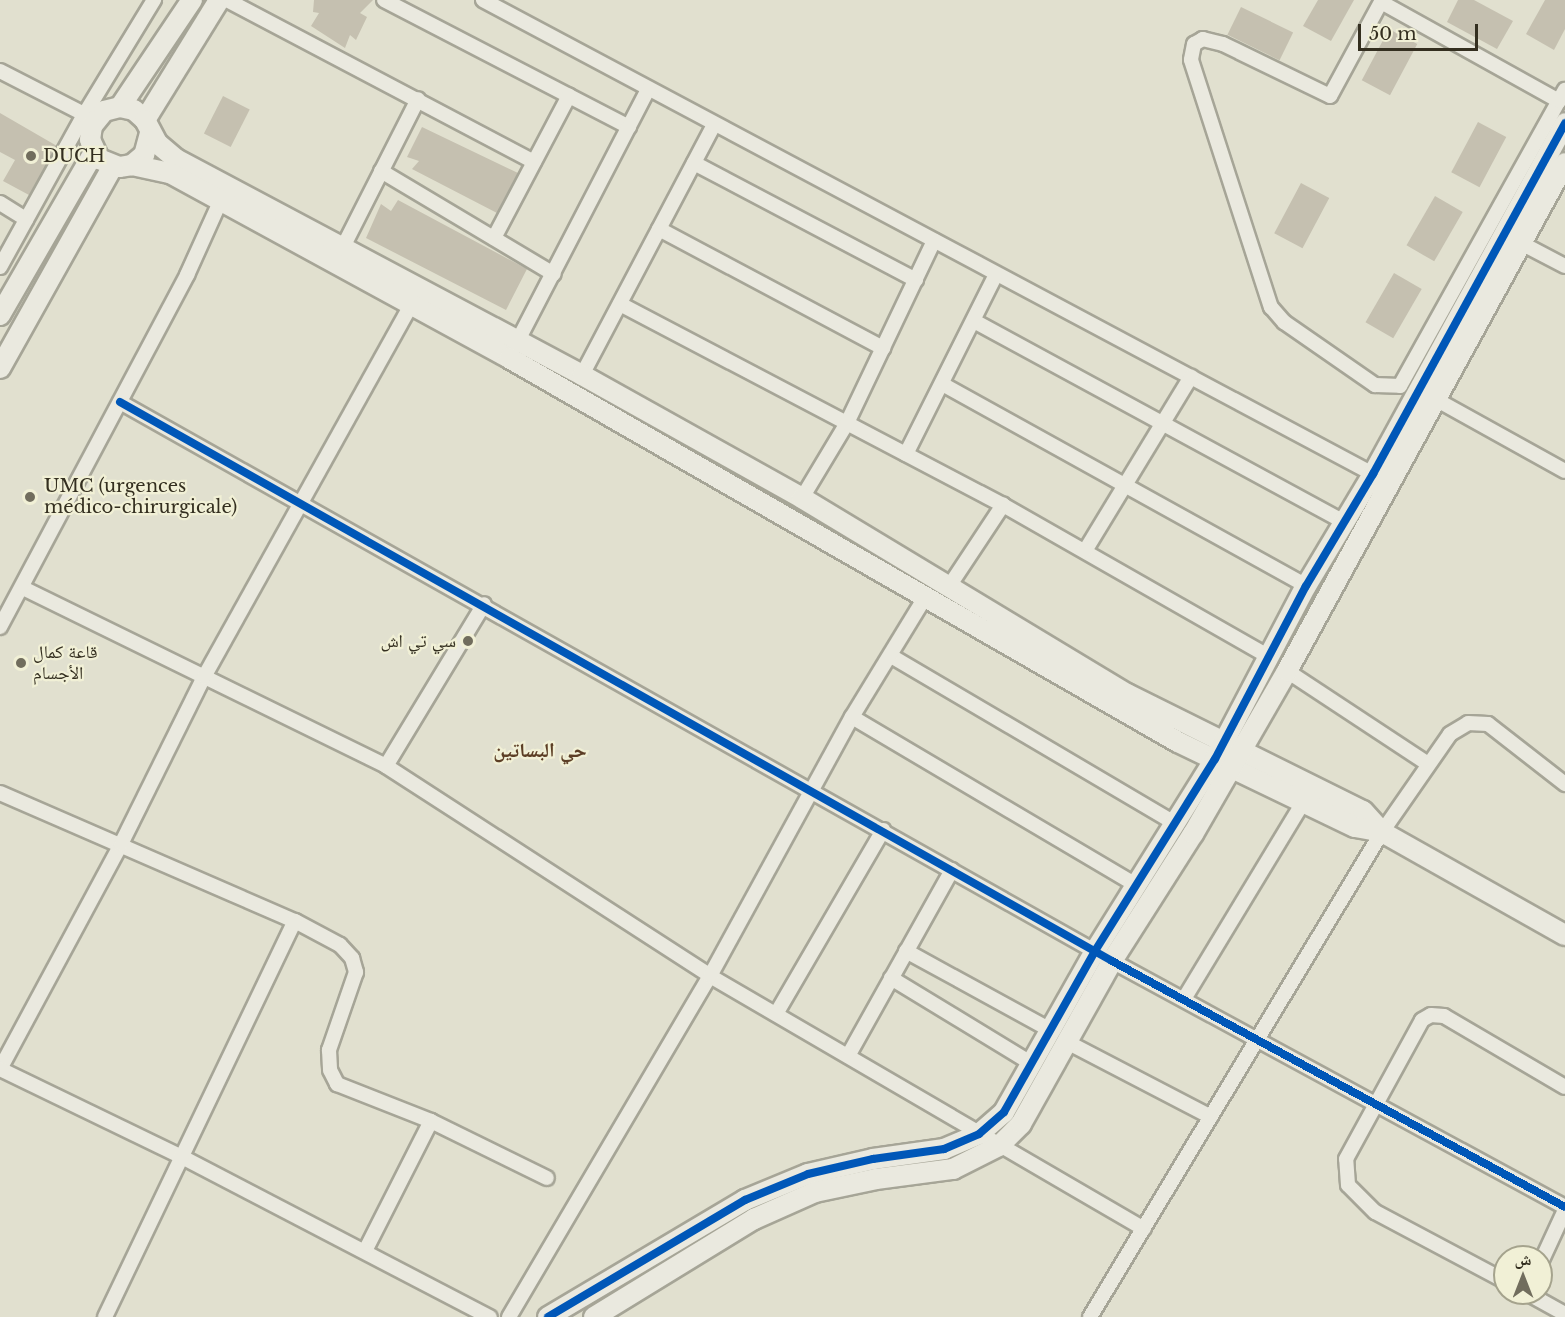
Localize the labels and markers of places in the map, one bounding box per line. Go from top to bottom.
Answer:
place label: DUCH [43,145,105,167]
marker: DUCH [24,149,38,163]
place label: UMC (urgences médico-chirurgicale) [44,476,237,518]
marker: UMC (urgences médico-chirurgicale) [21,488,39,506]
place label: سي تي اش [380,630,456,652]
marker: سي تي اش [461,634,475,648]
place label: قاعة كمال الأجسام [33,642,98,684]
marker: قاعة كمال الأجسام [14,656,28,670]

